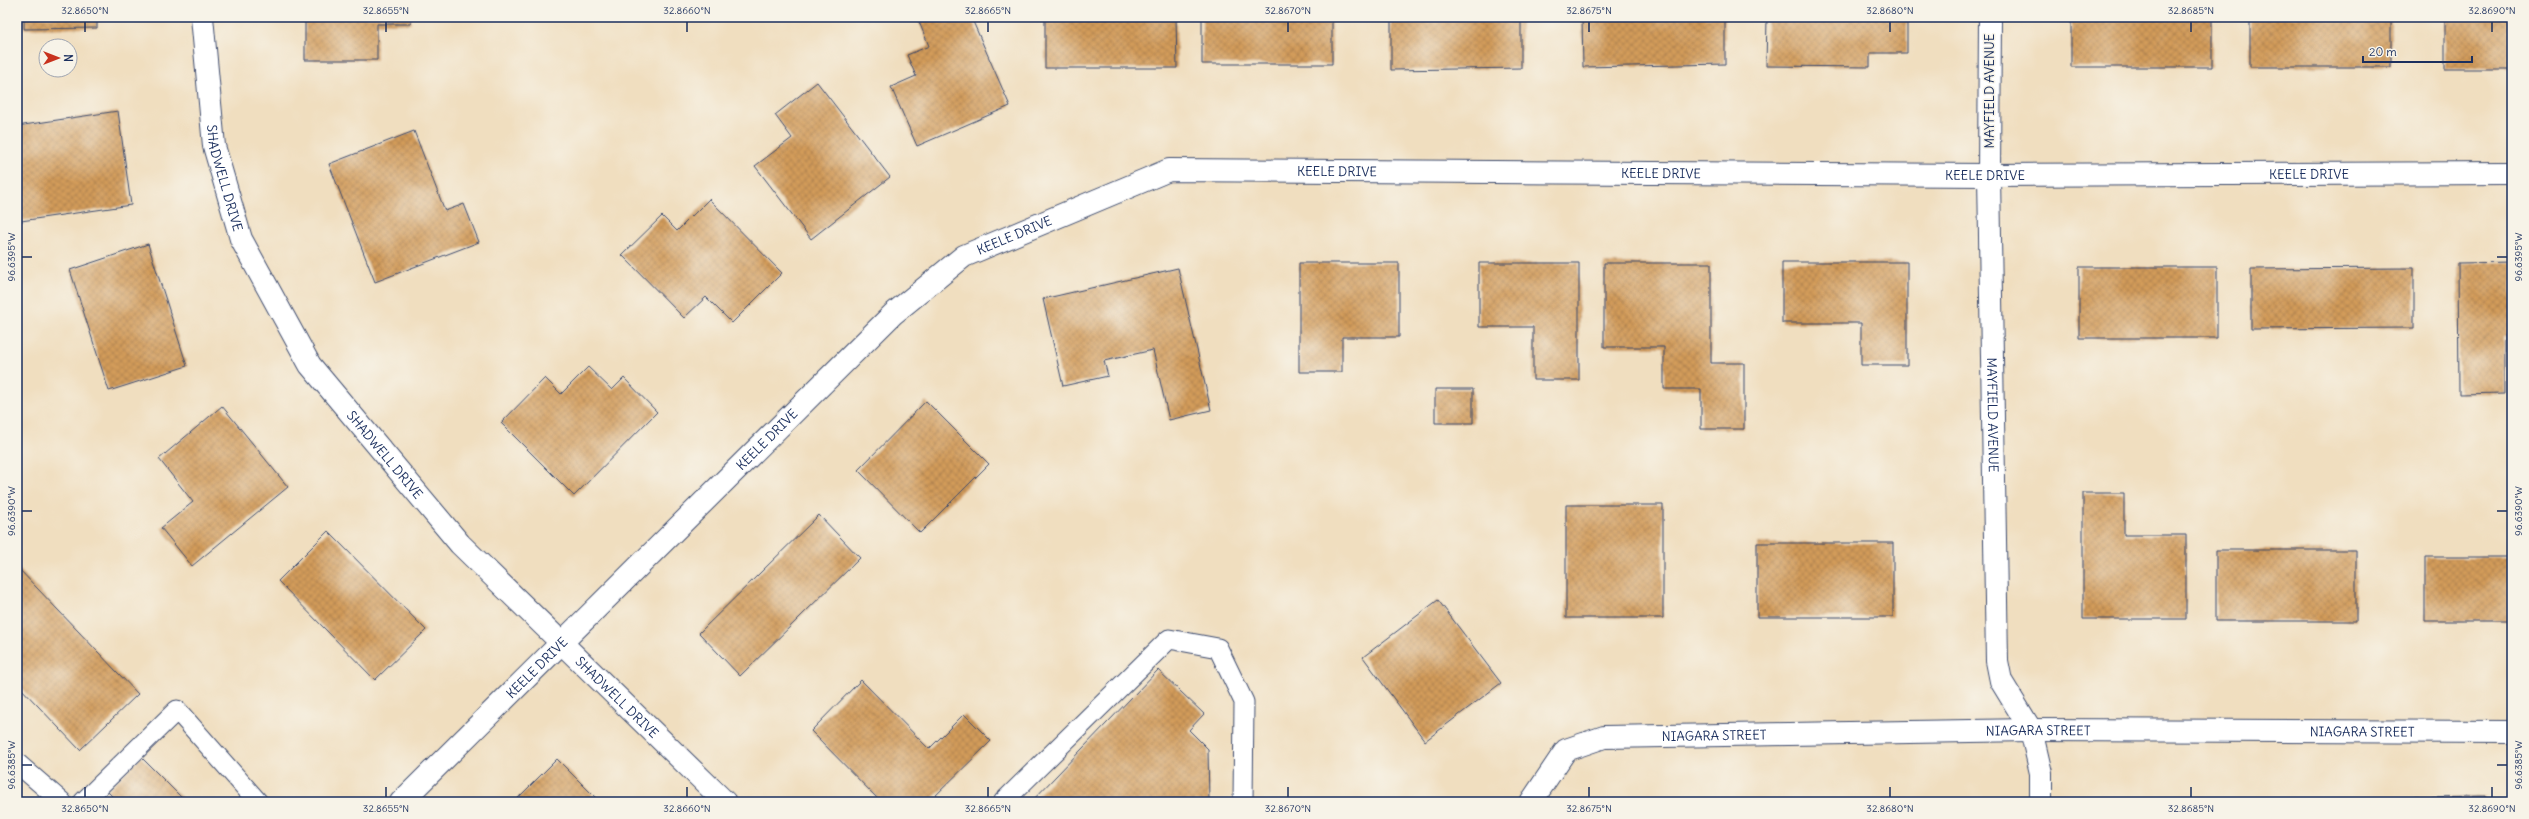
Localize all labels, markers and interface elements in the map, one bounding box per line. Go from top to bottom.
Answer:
text: 32.8650°N [61,4,109,17]
text: 32.8655°N [363,4,409,17]
text: 32.8660°N [663,4,711,17]
text: 32.8665°N [965,4,1011,17]
text: 32.8670°N [1265,4,1311,17]
text: 32.8675°N [1566,4,1612,17]
text: 32.8680°N [1866,4,1914,17]
text: 32.8685°N [2168,4,2214,17]
text: 32.8690°N [2468,4,2516,17]
street label: MAYFIELD AVENUE [1981,33,1998,148]
north arrow [38,38,78,78]
scale bar [2363,38,2472,64]
text: 20 m [2369,44,2397,59]
text: N [61,54,75,62]
street label: SHADWELL DRIVE [203,124,246,234]
street label: KEELE DRIVE [1297,163,1377,180]
street label: KEELE DRIVE [1621,165,1701,182]
street label: KEELE DRIVE [2269,166,2349,183]
street label: KEELE DRIVE [1945,167,2025,184]
street label: KEELE DRIVE [974,212,1055,259]
text: 96.6395°W [5,233,18,281]
text: 96.6395°W [2512,233,2525,281]
street label: MAYFIELD AVENUE [1983,357,2002,473]
street label: KEELE DRIVE [733,405,802,474]
street label: SHADWELL DRIVE [343,407,427,503]
text: 96.6390°W [5,486,18,536]
text: 96.6390°W [2512,486,2525,536]
street label: KEELE DRIVE [503,633,572,702]
street label: SHADWELL DRIVE [572,653,662,742]
street label: NIAGARA STREET [1986,722,2091,740]
street label: NIAGARA STREET [2310,723,2415,741]
street label: NIAGARA STREET [1662,726,1767,745]
text: 96.6385°W [5,741,18,789]
text: 96.6385°W [2512,741,2525,789]
text: 32.8650°N [61,802,109,815]
text: 32.8655°N [363,802,409,815]
text: 32.8660°N [663,802,711,815]
text: 32.8665°N [965,802,1011,815]
text: 32.8670°N [1265,802,1311,815]
text: 32.8675°N [1566,802,1612,815]
text: 32.8680°N [1866,802,1914,815]
text: 32.8685°N [2168,802,2214,815]
text: 32.8690°N [2468,802,2516,815]

